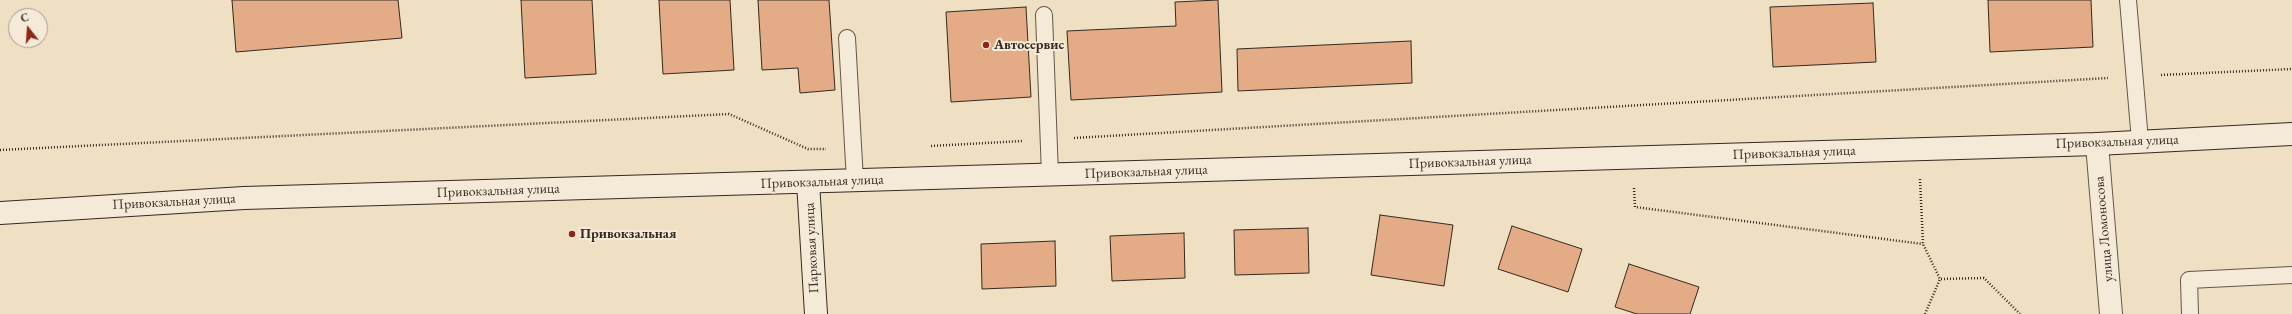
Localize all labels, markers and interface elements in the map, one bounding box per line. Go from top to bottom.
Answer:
north arrow [8,8,48,48]
text: С [19,10,31,25]
place label: Автосервис [994,37,1064,53]
marker: Автосервис [981,40,991,50]
street label: Привокзальная улица [2055,131,2179,153]
street label: Привокзальная улица [1732,142,1856,164]
street label: Привокзальная улица [1408,151,1532,173]
street label: Привокзальная улица [1084,161,1208,183]
street label: Привокзальная улица [760,171,884,193]
street label: улица Ломоносова [2091,175,2117,283]
street label: Привокзальная улица [436,180,560,202]
street label: Привокзальная улица [112,190,236,214]
street label: Парковая улица [801,202,823,294]
place label: Привокзальная [580,226,676,242]
marker: Привокзальная [567,229,577,239]

